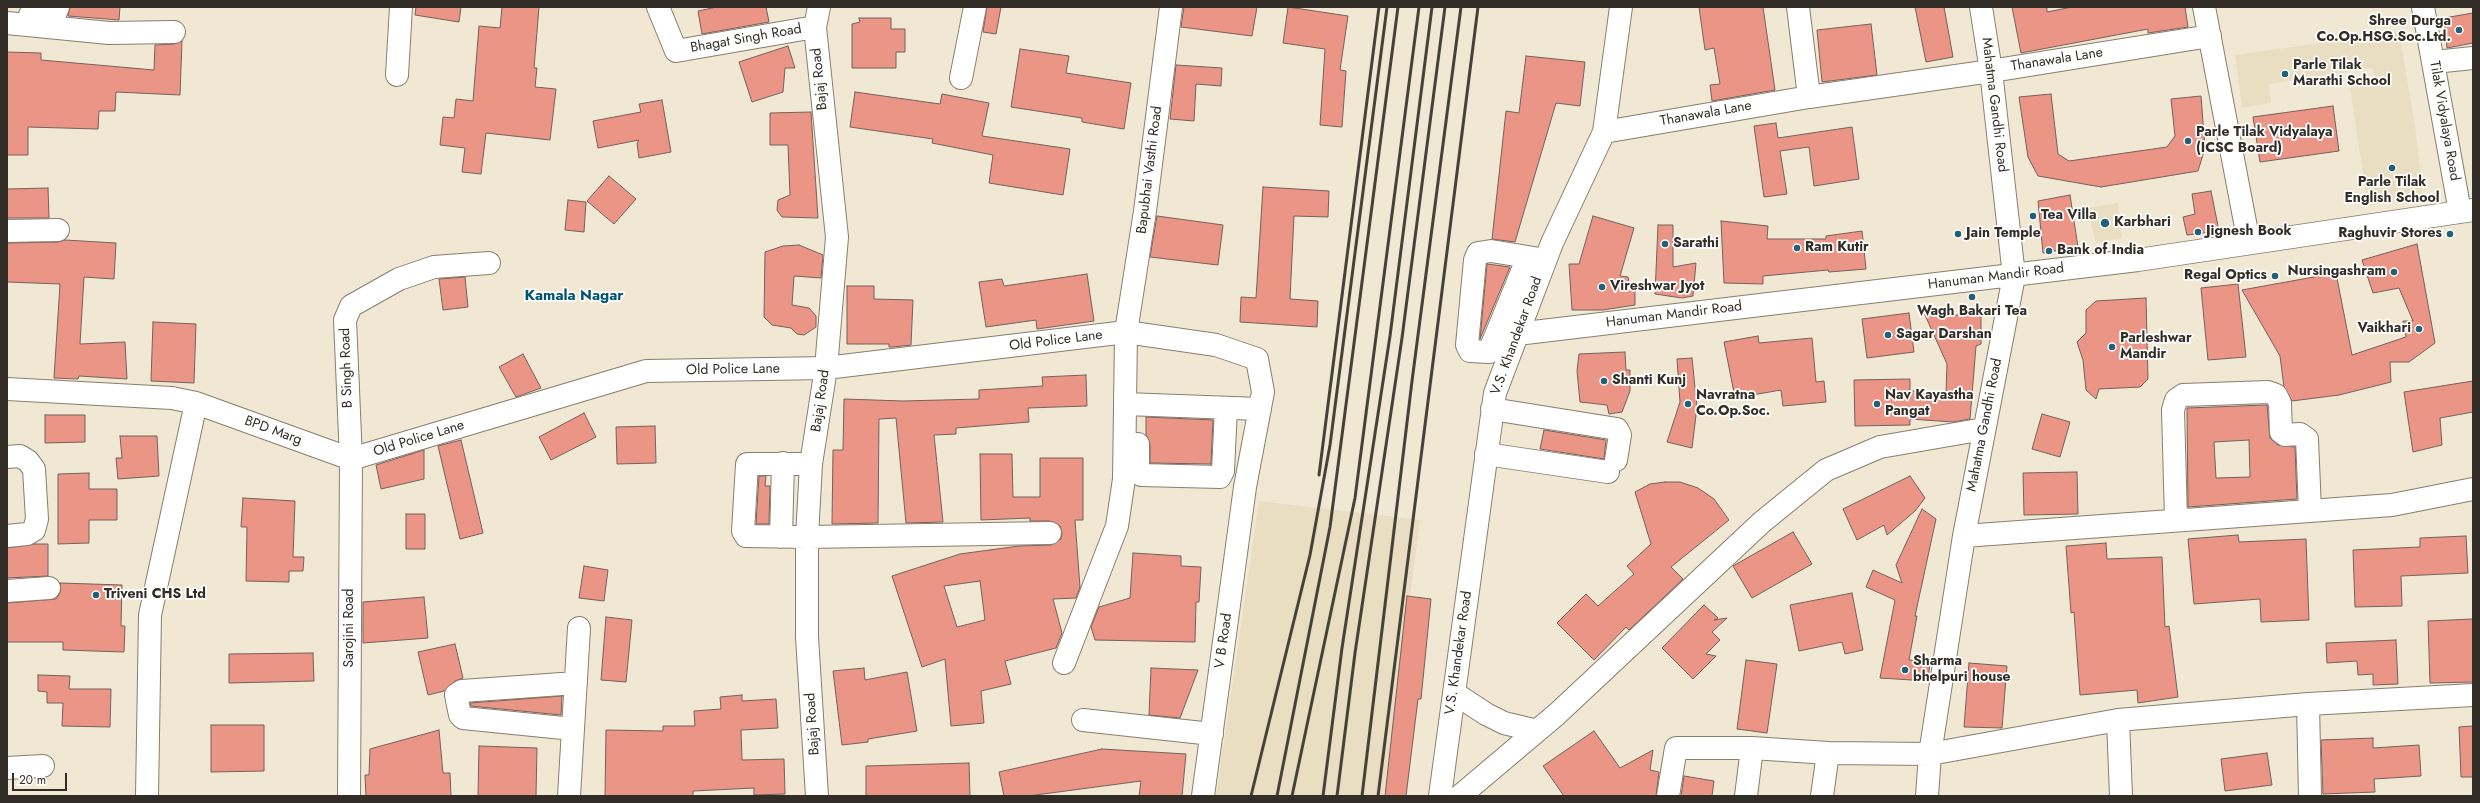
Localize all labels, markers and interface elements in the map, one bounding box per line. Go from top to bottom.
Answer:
place label: Shree Durga Co.Op.HSG.Soc.Ltd. [2317,14,2451,46]
street label: Bhagat Singh Road [689,21,803,57]
marker: Shree Durga Co.Op.HSG.Soc.Ltd. [2454,25,2464,35]
street label: Mahatma Gandhi Road [1977,37,2011,173]
street label: Thanawala Lane [2010,44,2104,76]
street label: Bajaj Road [808,47,832,111]
place label: Parle Tilak Marathi School [2293,58,2391,90]
street label: Tilak Vidyalaya Road [2425,60,2463,182]
marker: Parle Tilak Marathi School [2280,69,2290,79]
street label: Thanawala Lane [1659,98,1753,130]
street label: Bapubhai Vasthi Road [1134,105,1166,235]
place label: Parle Tilak Vidyalaya (ICSC Board) [2196,125,2333,158]
marker: Parle Tilak Vidyalaya (ICSC Board) [2183,136,2193,146]
marker: Parle Tilak English School [2387,163,2397,173]
place label: Parle Tilak English School [2344,175,2440,208]
place label: Tea Villa [2041,208,2096,224]
marker: Tea Villa [2028,211,2038,221]
place label: Karbhari [2114,215,2171,231]
marker: Karbhari [2099,217,2111,229]
place label: Jignesh Book [2206,224,2292,240]
place label: Jain Temple [1966,226,2041,242]
place label: Raghuvir Stores [2338,226,2442,242]
marker: Jignesh Book [2193,227,2203,237]
marker: Jain Temple [1953,229,1963,239]
marker: Raghuvir Stores [2445,229,2455,239]
place label: Sarathi [1673,236,1719,252]
marker: Sarathi [1660,239,1670,249]
place label: Ram Kutir [1805,240,1869,256]
marker: Ram Kutir [1792,243,1802,253]
place label: Bank of India [2057,243,2144,259]
marker: Bank of India [2044,246,2054,256]
street label: Hanuman Mandir Road [1927,260,2065,294]
place label: Nursingashram [2288,264,2386,280]
marker: Nursingashram [2389,267,2399,277]
place label: Regal Optics [2184,268,2267,284]
marker: Regal Optics [2270,271,2280,281]
street label: V.S. Khandekar Road [1488,275,1546,397]
place label: Vireshwar Jyot [1610,279,1705,295]
marker: Vireshwar Jyot [1597,282,1607,292]
district label: Kamala Nagar [525,287,623,305]
marker: Wagh Bakari Tea [1967,292,1977,302]
street label: Hanuman Mandir Road [1605,298,1743,332]
place label: Wagh Bakari Tea [1917,304,2027,320]
place label: Vaikhari [2357,321,2411,337]
marker: Vaikhari [2414,324,2424,334]
street label: Old Police Lane [1008,327,1104,355]
place label: Sagar Darshan [1896,327,1992,343]
street label: B Singh Road [337,328,357,408]
marker: Sagar Darshan [1883,330,1893,340]
place label: Parleshwar Mandir [2120,331,2192,364]
marker: Parleshwar Mandir [2107,342,2117,352]
street label: Mahatma Gandhi Road [1964,357,2006,493]
street label: Old Police Lane [686,361,780,379]
street label: Bajaj Road [808,369,834,433]
place label: Shanti Kunj [1612,373,1686,389]
marker: Shanti Kunj [1599,376,1609,386]
place label: Navratna Co.Op.Soc. [1696,388,1770,420]
place label: Nav Kayastha Pangat [1885,388,1974,420]
marker: Navratna Co.Op.Soc. [1683,399,1693,409]
marker: Nav Kayastha Pangat [1872,399,1882,409]
street label: BPD Marg [242,413,304,449]
street label: Old Police Lane [372,417,466,461]
place label: Triveni CHS Ltd [104,587,206,603]
street label: Sarojini Road [342,588,358,668]
marker: Triveni CHS Ltd [91,590,101,600]
street label: V.S. Khandekar Road [1442,590,1476,716]
street label: V B Road [1212,612,1236,670]
place label: Sharma bhelpuri house [1913,654,2011,686]
marker: Sharma bhelpuri house [1900,665,1910,675]
street label: Bajaj Road [802,692,824,756]
scale bar [14,765,69,791]
text: 20 m [19,771,46,789]

